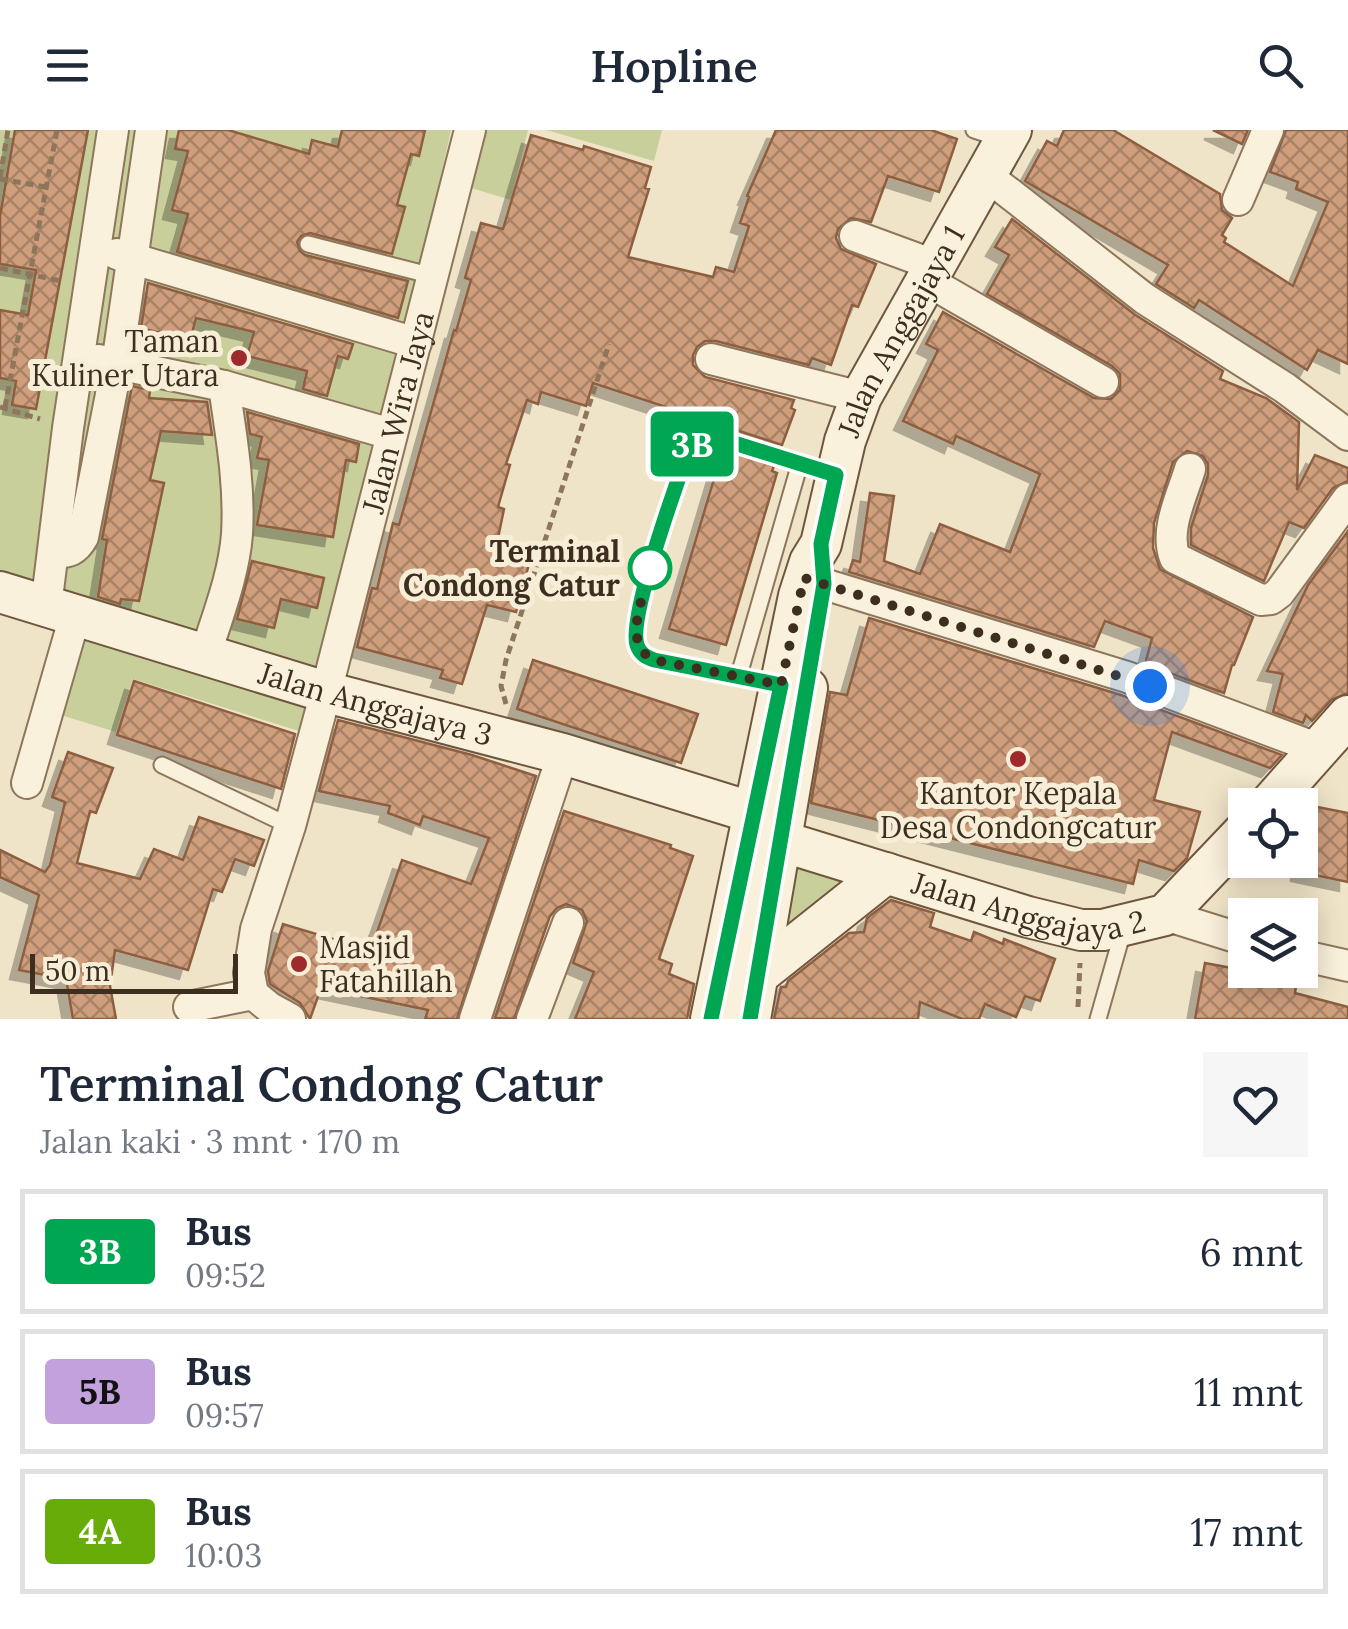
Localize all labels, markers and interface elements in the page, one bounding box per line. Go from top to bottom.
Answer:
text: Hopline [590,37,758,94]
icon: menu [40,38,95,93]
icon: search [1253,38,1308,93]
street label: Jalan Anggajaya 1 [829,219,973,443]
street label: Jalan Wira Jaya [353,307,442,518]
place label: Taman Kuliner Utara [31,322,219,394]
marker: Taman Kuliner Utara [228,347,250,369]
line badge: 3B [647,412,737,476]
text: 3B [671,422,713,467]
place label: Terminal Condong Catur [403,532,621,605]
marker: Terminal Condong Catur [629,547,671,589]
street label: Jalan Anggajaya 3 [253,653,497,754]
your location [1125,661,1175,711]
marker: Kantor Kepala Desa Condongcatur [1007,748,1029,770]
place label: Kantor Kepala Desa Condongcatur [880,774,1156,847]
map controls [1228,788,1318,988]
button: locate [1228,788,1318,878]
street label: Jalan Anggajaya 2 [906,863,1149,950]
button: layers [1228,898,1318,988]
place label: Masjid Fatahillah [319,928,453,1000]
scale bar [30,949,238,994]
text: 50 m [45,953,110,989]
marker: Masjid Fatahillah [288,953,310,975]
button: heart [1203,1052,1308,1157]
text: Terminal Condong Catur [40,1053,603,1114]
text: Jalan kaki · 3 mnt · 170 m [40,1121,400,1162]
text: Bus [185,1207,252,1255]
text: 6 mnt [1200,1228,1303,1276]
text: 3B [79,1229,121,1274]
text: 09:52 [185,1255,266,1296]
text: Bus [185,1347,252,1395]
text: 11 mnt [1194,1368,1303,1416]
text: 5B [79,1369,121,1414]
text: 09:57 [185,1395,264,1436]
text: Bus [185,1487,252,1535]
text: 17 mnt [1190,1508,1303,1556]
text: 4A [79,1509,121,1554]
text: 10:03 [185,1535,262,1576]

